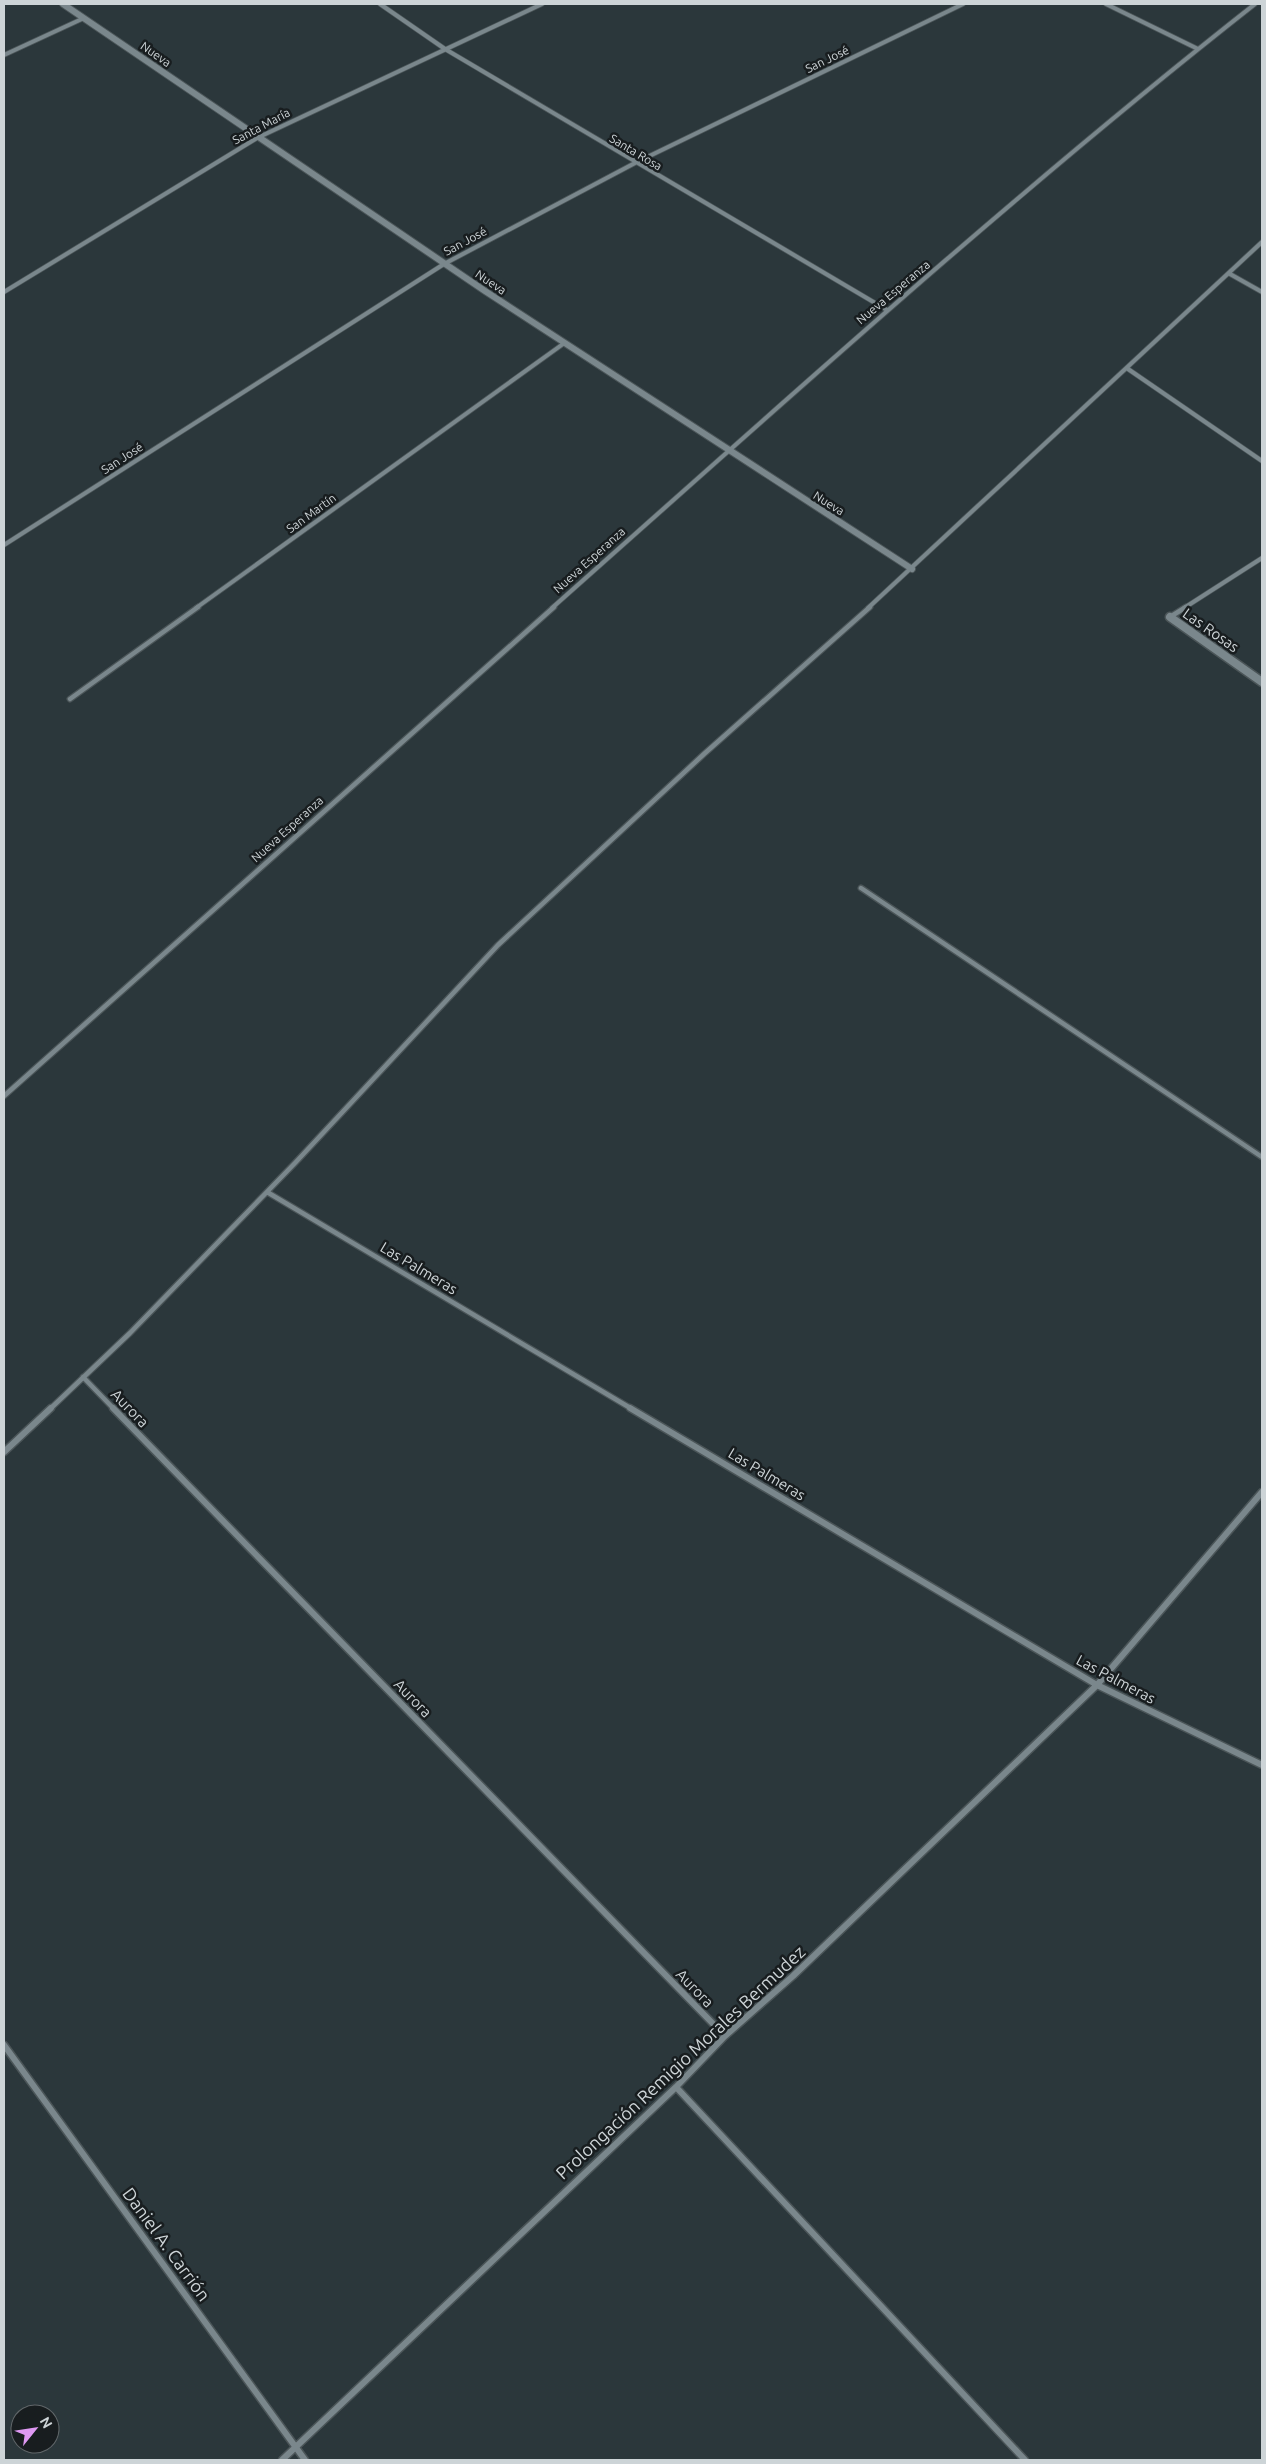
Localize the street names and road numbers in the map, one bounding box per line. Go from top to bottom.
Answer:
street label: Nueva [138,39,174,69]
street label: San José [803,43,851,75]
street label: Santa María [230,105,292,147]
street label: Santa Rosa [607,131,665,173]
street label: San José [441,224,489,258]
street label: Nueva Esperanza [854,258,932,326]
street label: Nueva [473,267,509,297]
street label: San José [99,440,145,476]
street label: Nueva [811,488,847,518]
street label: San Martín [284,491,338,535]
street label: Nueva Esperanza [551,525,627,595]
street label: Las Rosas [1180,605,1242,655]
street label: Nueva Esperanza [249,794,325,864]
street label: Las Palmeras [377,1238,461,1298]
street label: Aurora [108,1386,152,1430]
street label: Las Palmeras [725,1444,809,1504]
street label: Las Palmeras [1074,1651,1158,1707]
street label: Aurora [391,1676,435,1720]
street label: Prolongación Remigio Morales Bermudez [551,1941,809,2183]
street label: Aurora [673,1966,717,2010]
street label: Daniel A. Carrión [119,2183,215,2305]

